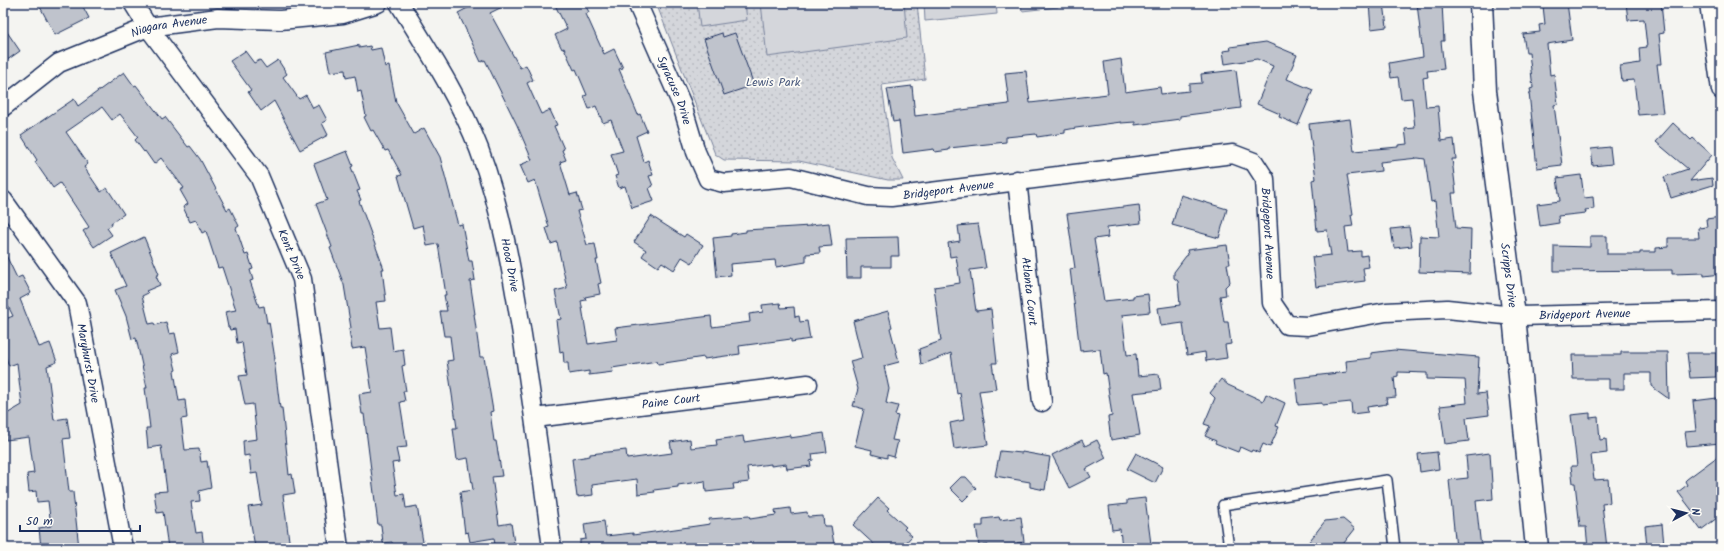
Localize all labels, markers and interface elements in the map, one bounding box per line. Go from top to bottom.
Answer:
street label: Niagara Avenue [128,10,209,43]
street label: Syracuse Drive [652,53,697,128]
park label: Lewis Park [746,73,801,92]
street label: Bridgeport Avenue [902,175,996,205]
street label: Bridgeport Avenue [1256,187,1280,280]
street label: Kent Drive [273,226,311,283]
street label: Hood Drive [495,236,525,294]
street label: Scripps Drive [1495,242,1522,309]
street label: Atlanta Court [1016,256,1043,327]
street label: Bridgeport Avenue [1539,304,1631,325]
street label: Maryhurst Drive [72,322,105,405]
street label: Paine Court [641,388,702,414]
north arrow [1666,493,1706,533]
scale bar [20,507,140,533]
text: N [1686,507,1704,516]
text: 50 m [26,512,53,531]

